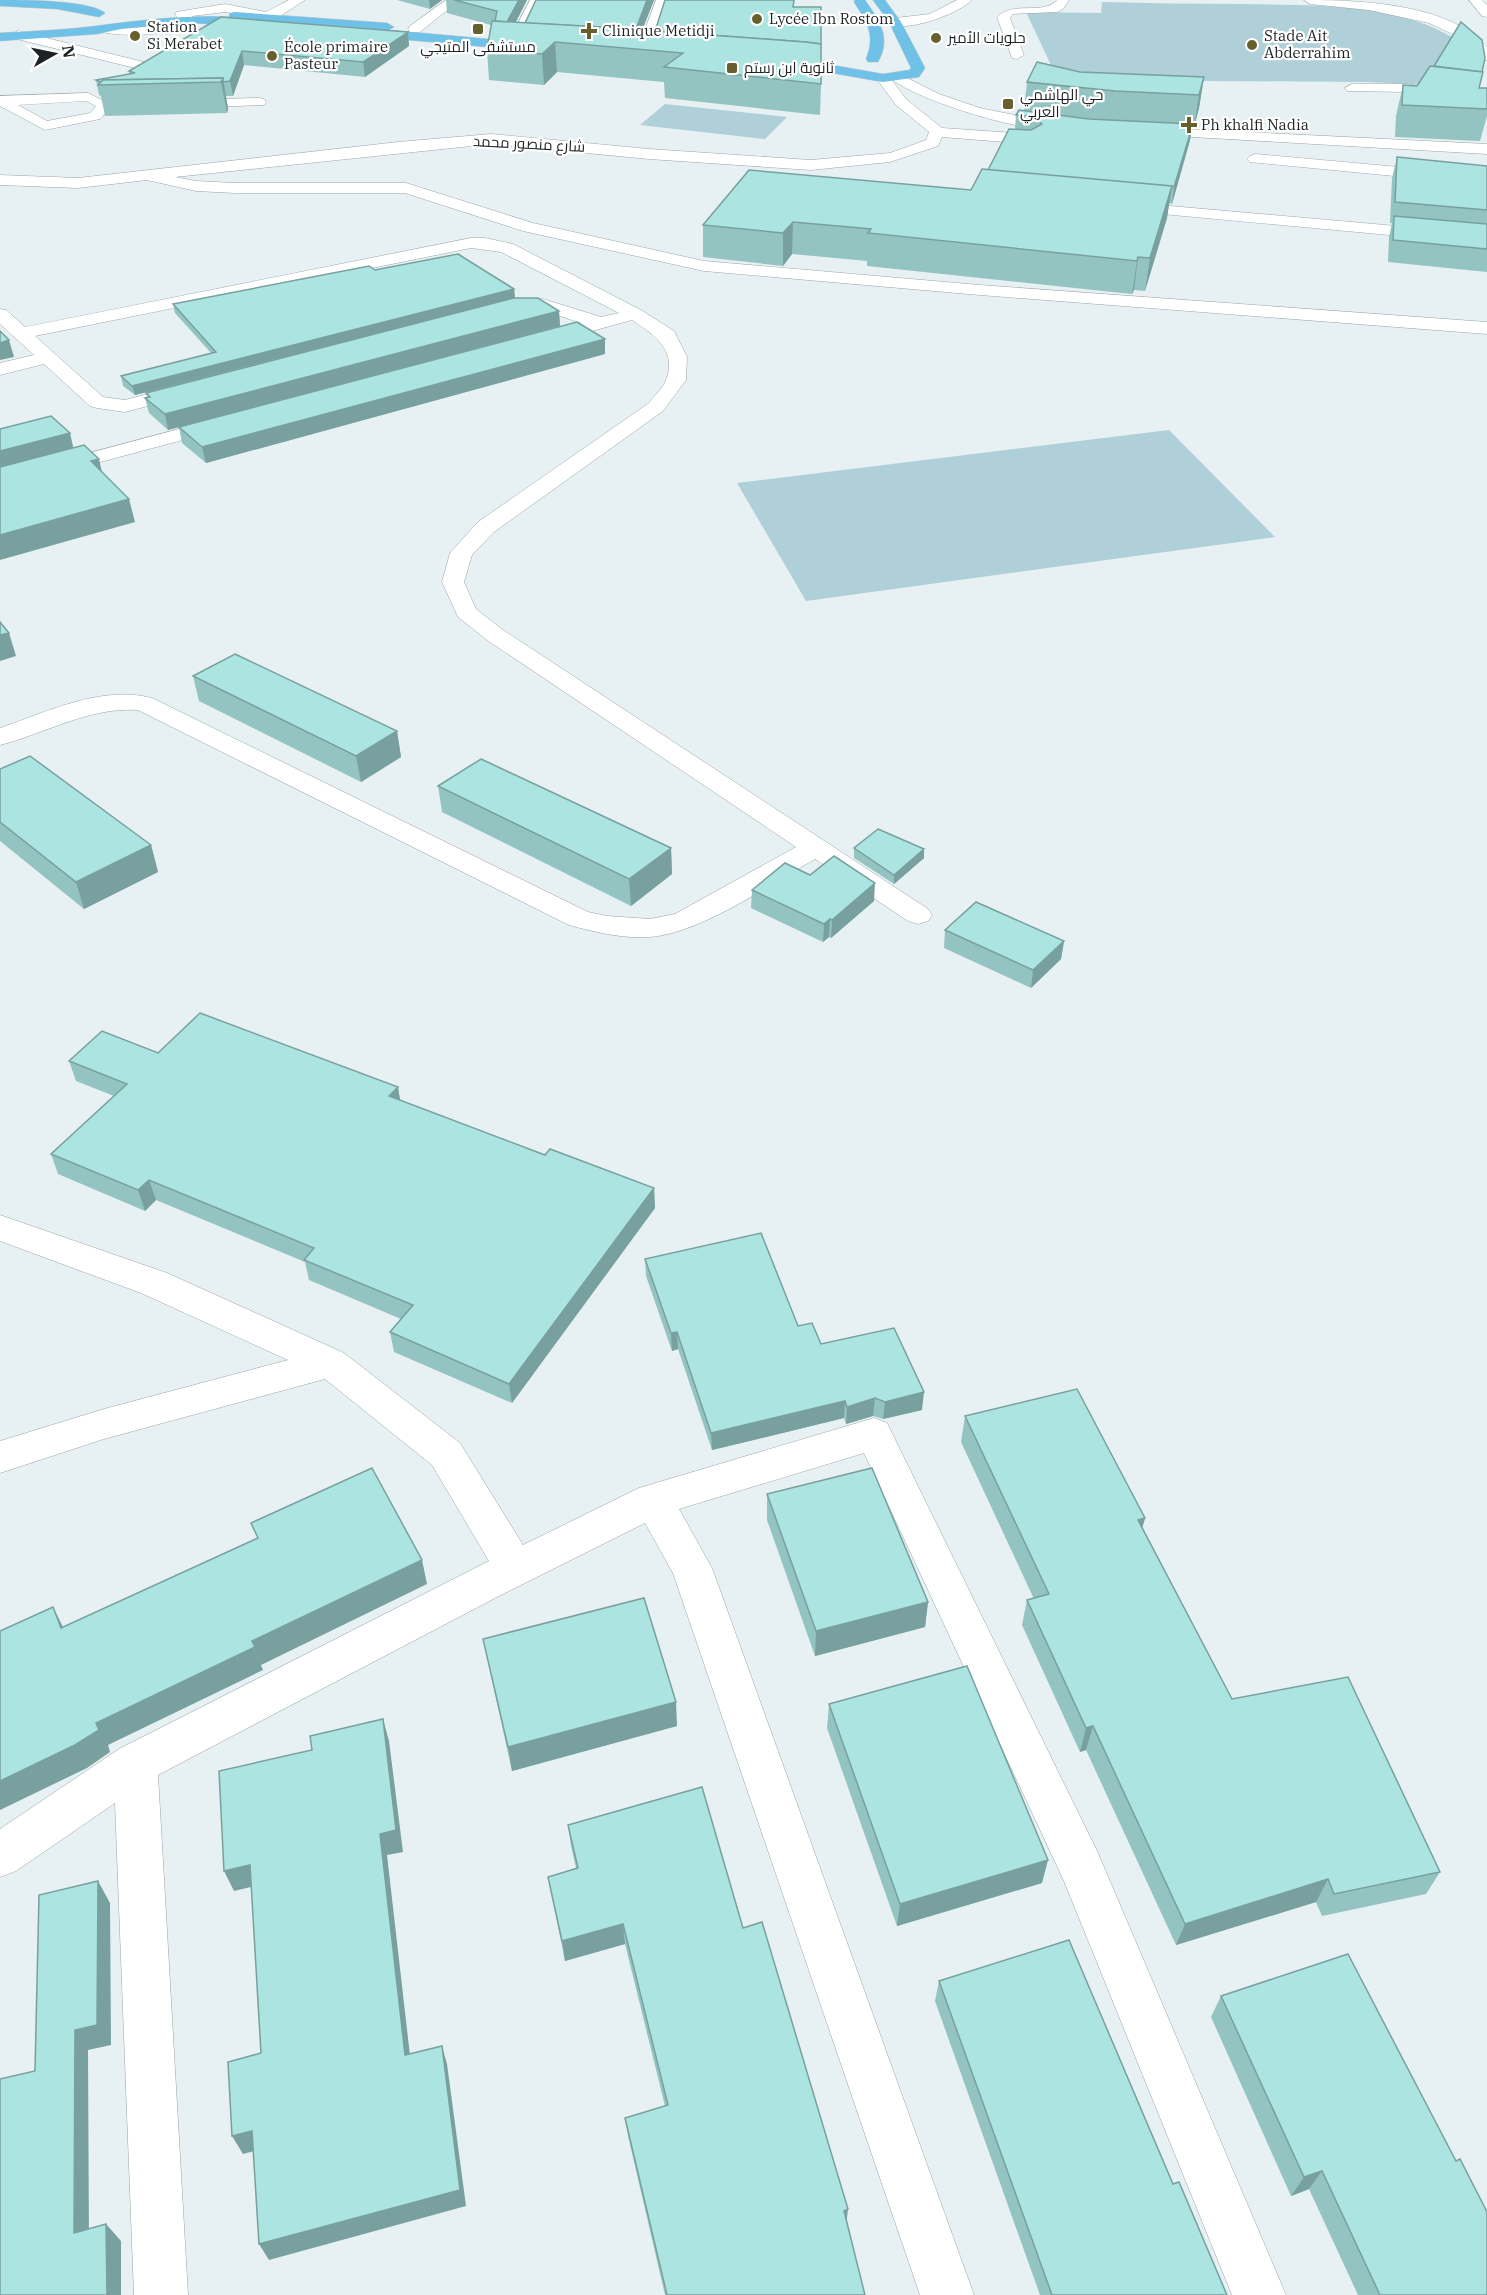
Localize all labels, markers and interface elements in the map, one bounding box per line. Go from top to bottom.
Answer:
place label: Lycée Ibn Rostom [769,9,893,28]
marker: Lycée Ibn Rostom [750,12,764,26]
place label: Station Si Merabet [147,17,222,53]
place label: Clinique Metidji [602,21,715,40]
marker: مستشفى المتيجي [471,22,485,36]
marker: Clinique Metidji [580,22,598,40]
north arrow [24,24,84,84]
place label: Stade Ait Abderrahim [1264,26,1350,62]
place label: حلويات الأمير [947,28,1026,47]
marker: Station Si Merabet [128,29,142,43]
marker: حلويات الأمير [929,31,943,45]
place label: École primaire Pasteur [284,37,388,73]
place label: مستشفى المتيجي [420,37,536,59]
marker: Stade Ait Abderrahim [1245,38,1259,52]
text: N [58,44,80,59]
marker: École primaire Pasteur [265,49,279,63]
place label: ثانوية ابن رستم [744,58,834,78]
marker: ثانوية ابن رستم [725,61,739,75]
place label: حي الهاشمي العربي [1020,85,1103,124]
marker: حي الهاشمي العربي [1001,97,1015,111]
place label: Ph khalfi Nadia [1201,115,1309,134]
marker: Ph khalfi Nadia [1182,118,1196,132]
street label: شارع منصور محمد [472,131,586,158]

